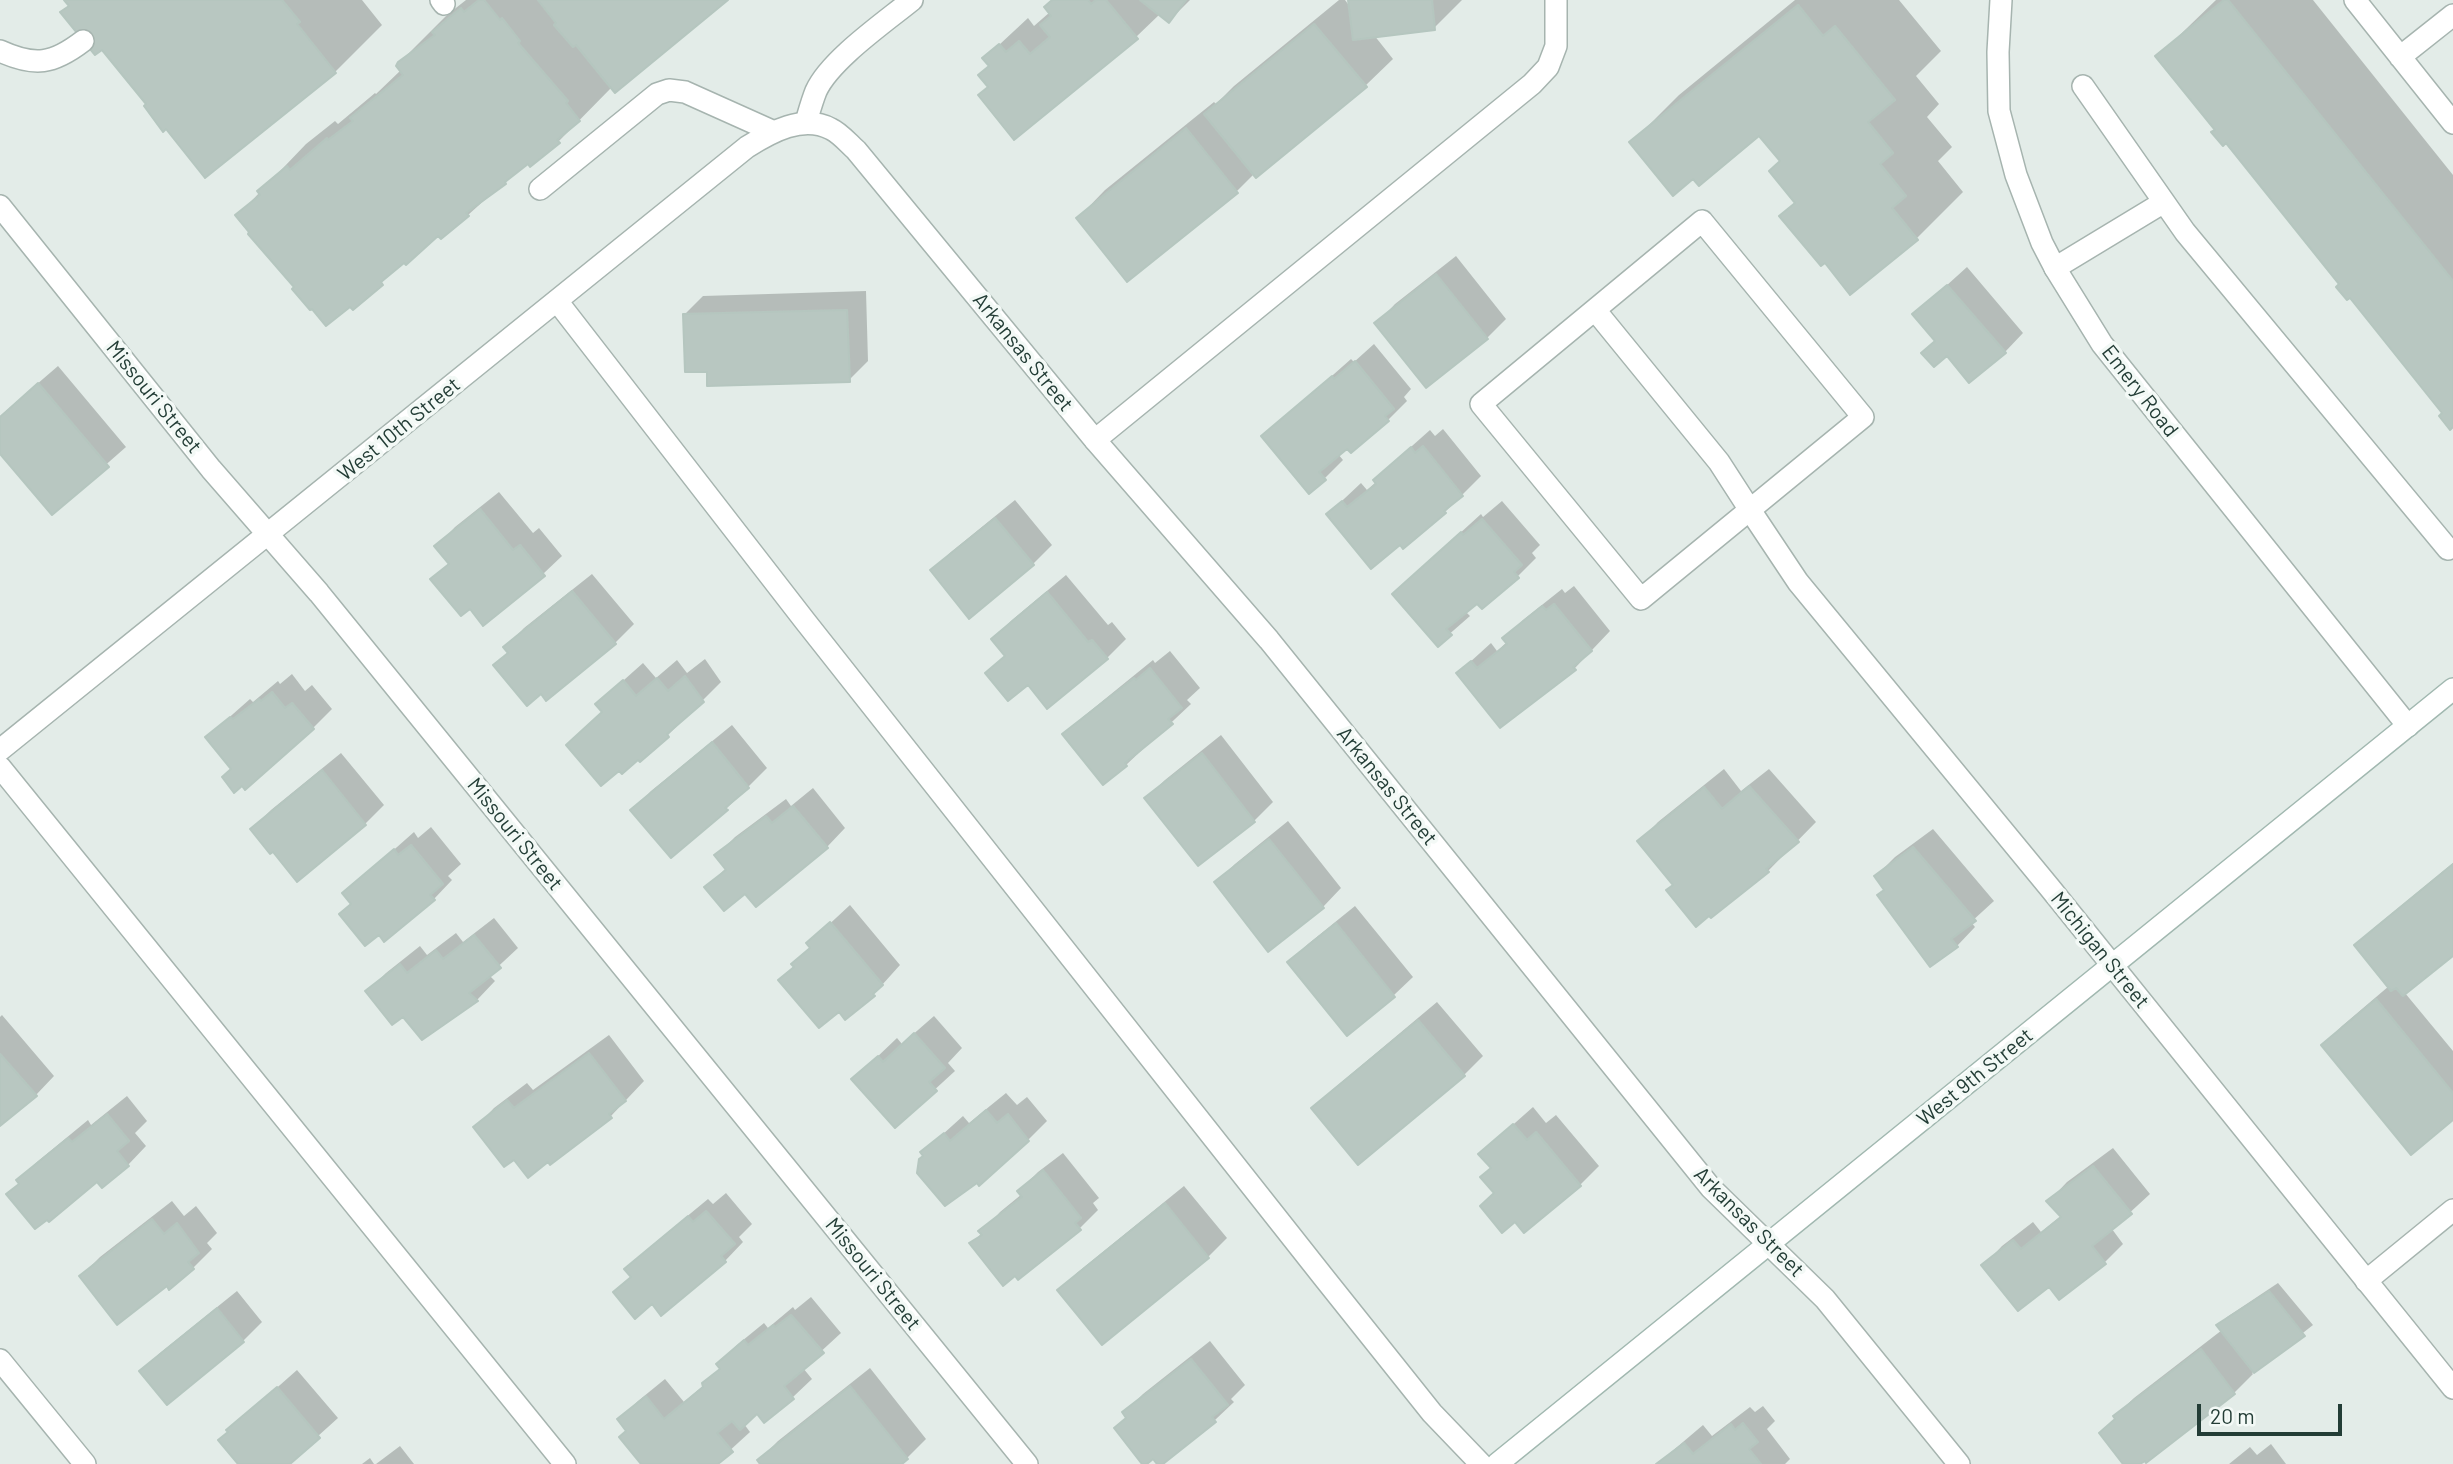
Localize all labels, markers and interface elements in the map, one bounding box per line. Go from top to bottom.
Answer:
street label: Arkansas Street [968,288,1078,416]
street label: Missouri Street [101,336,207,458]
street label: Emery Road [2096,340,2184,442]
street label: West 10th Street [333,372,465,486]
street label: Arkansas Street [1332,722,1442,850]
street label: Missouri Street [462,773,568,895]
street label: Michigan Street [2045,887,2155,1013]
street label: West 9th Street [1912,1023,2038,1131]
street label: Arkansas Street [1689,1162,1809,1282]
street label: Missouri Street [820,1213,926,1335]
scale bar [2201,1390,2346,1434]
text: 20 m [2210,1403,2255,1428]

